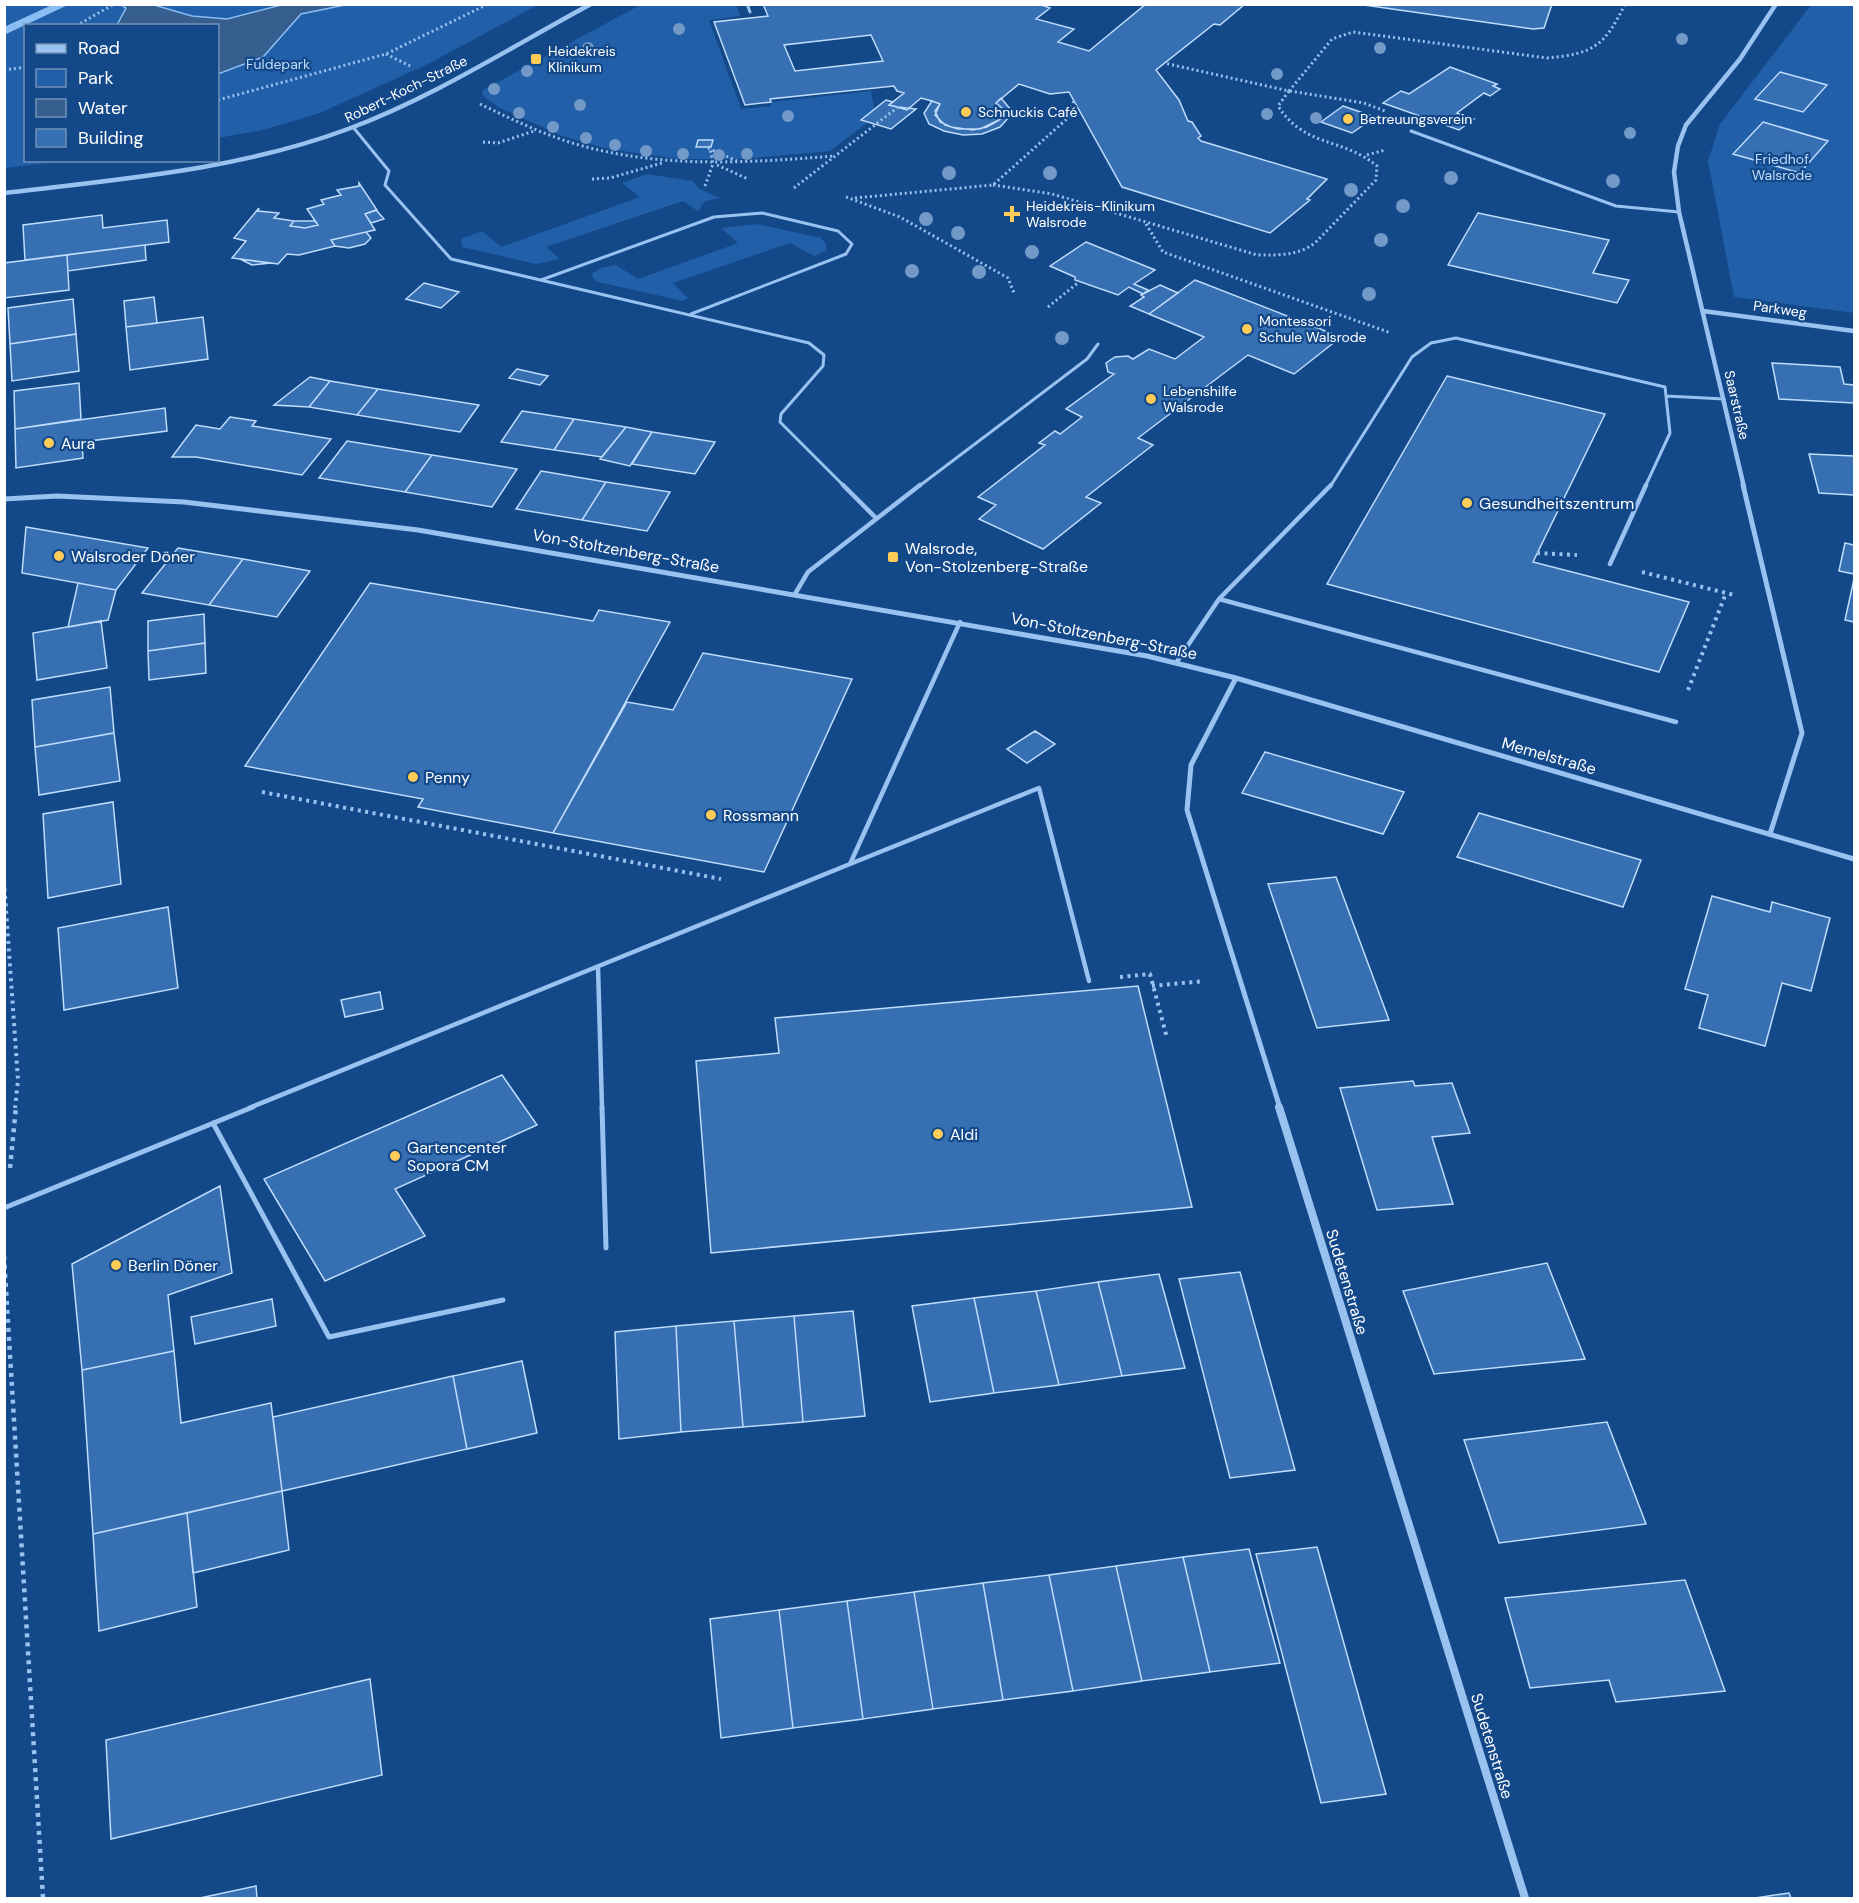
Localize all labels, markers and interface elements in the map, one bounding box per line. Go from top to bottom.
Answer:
legend [24,24,219,162]
text: Road [78,36,120,60]
place label: Heidekreis Klinikum [548,42,616,76]
street label: Robert-Koch-Straße [342,51,470,127]
marker: Heidekreis Klinikum [529,52,543,66]
park label: Fuldepark [246,55,310,73]
text: Park [78,66,114,90]
text: Water [78,96,128,120]
place label: Schnuckis Café [978,103,1078,121]
marker: Schnuckis Café [959,105,973,119]
place label: Betreuungsverein [1360,110,1472,128]
marker: Betreuungsverein [1341,112,1355,126]
text: Building [78,126,143,150]
park label: Friedhof Walsrode [1752,150,1812,184]
place label: Heidekreis-Klinikum Walsrode [1026,197,1155,231]
marker: Heidekreis-Klinikum Walsrode [1003,205,1021,223]
street label: Parkweg [1752,296,1808,322]
place label: Montessori Schule Walsrode [1259,312,1367,346]
marker: Montessori Schule Walsrode [1240,322,1254,336]
street label: Saarstraße [1720,369,1754,441]
place label: Lebenshilfe Walsrode [1163,382,1237,416]
marker: Lebenshilfe Walsrode [1144,392,1158,406]
place label: Aura [61,433,95,454]
marker: Aura [42,436,56,450]
place label: Gesundheitszentrum [1479,493,1634,514]
marker: Gesundheitszentrum [1460,496,1474,510]
street label: Von-Stoltzenberg-Straße [531,524,721,578]
place label: Walsrode, Von-Stolzenberg-Straße [905,538,1088,577]
place label: Walsroder Döner [71,546,195,567]
marker: Walsroder Döner [52,549,66,563]
marker: Walsrode, Von-Stolzenberg-Straße [886,550,900,564]
street label: Von-Stoltzenberg-Straße [1009,608,1199,664]
street label: Memelstraße [1499,732,1599,780]
place label: Penny [425,767,470,788]
marker: Penny [406,770,420,784]
place label: Rossmann [723,805,799,826]
marker: Rossmann [704,808,718,822]
place label: Aldi [950,1124,978,1145]
marker: Aldi [931,1127,945,1141]
place label: Gartencenter Sopora CM [407,1137,507,1176]
marker: Gartencenter Sopora CM [388,1149,402,1163]
street label: Sudetenstraße [1321,1227,1373,1337]
place label: Berlin Döner [128,1255,218,1276]
marker: Berlin Döner [109,1258,123,1272]
street label: Sudetenstraße [1466,1691,1518,1801]

